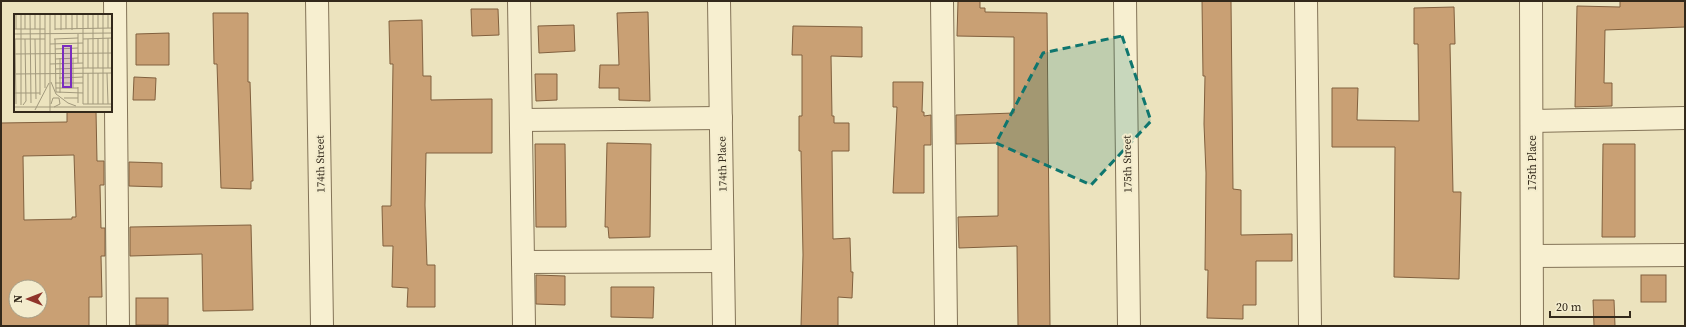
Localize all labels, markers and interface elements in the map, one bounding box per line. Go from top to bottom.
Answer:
inset map [14,14,112,112]
street label: 174th Street [312,135,329,193]
street label: 175th Street [1119,135,1136,193]
street label: 175th Place [1525,135,1540,191]
street label: 174th Place [715,136,730,192]
north arrow [8,279,48,319]
scale bar [1550,293,1630,319]
text: N [11,295,26,303]
text: 20 m [1556,299,1582,315]

